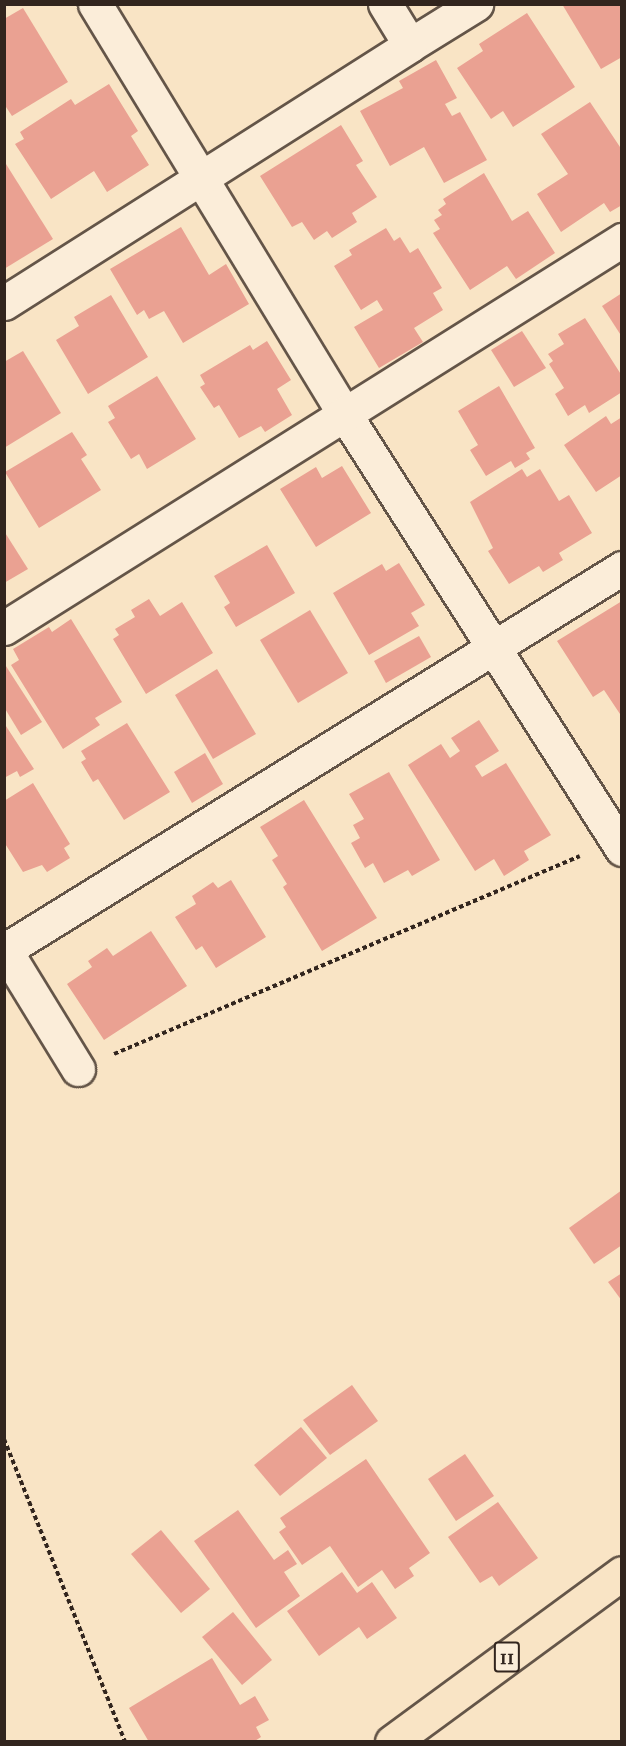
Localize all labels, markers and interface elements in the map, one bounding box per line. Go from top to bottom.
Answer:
road number: 11 [494,1640,520,1674]

